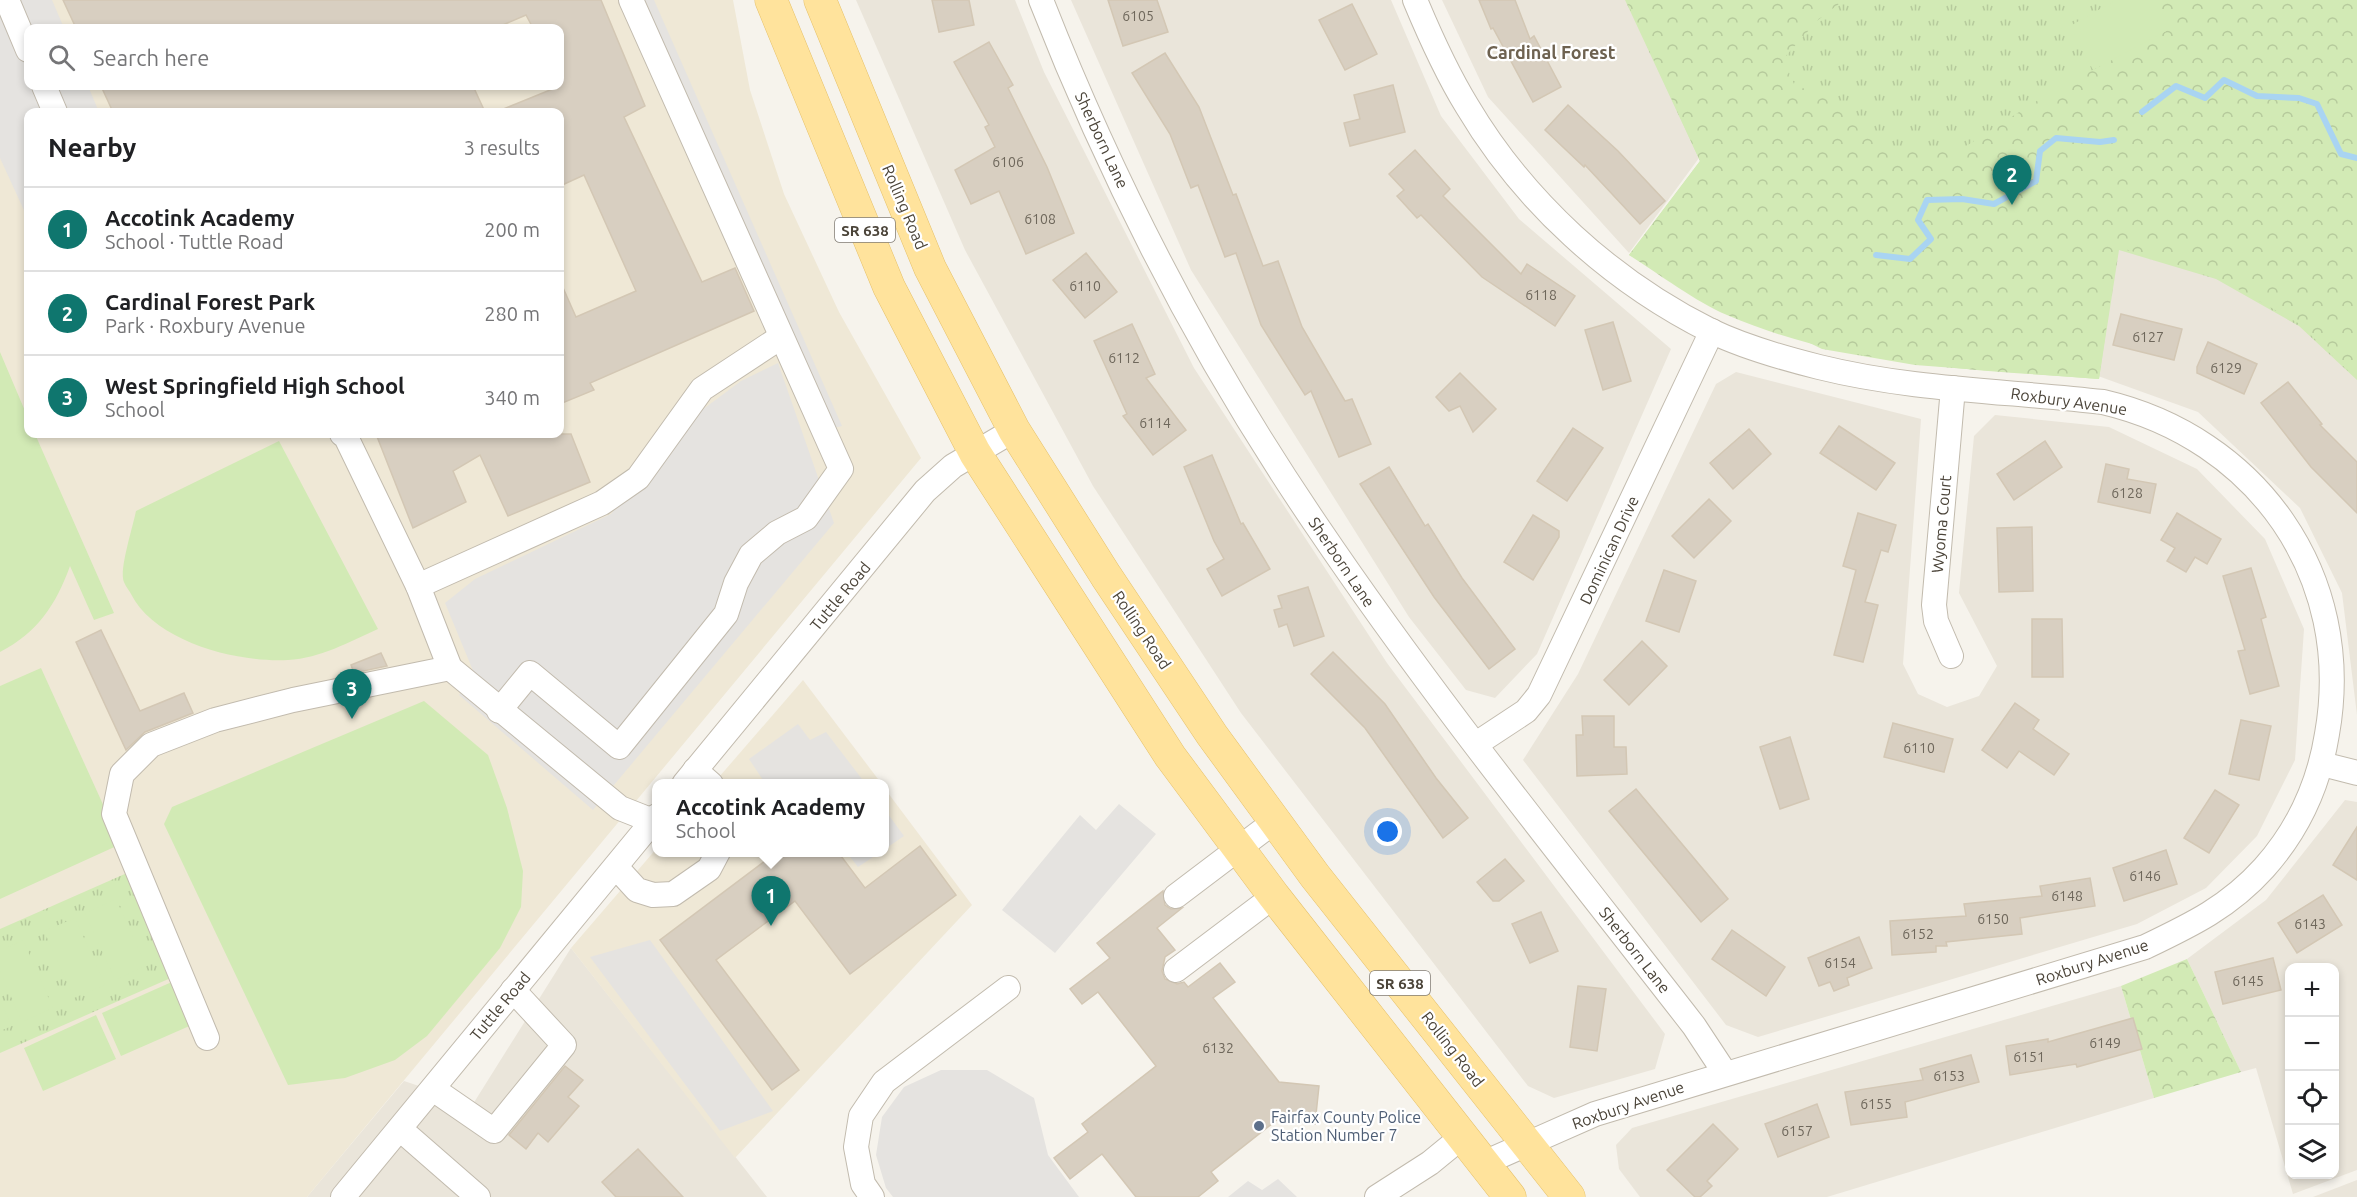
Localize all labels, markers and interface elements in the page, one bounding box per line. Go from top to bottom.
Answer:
house number: 6105 [1122,8,1154,24]
search box [24,24,564,90]
icon: search [45,41,78,74]
district label: Cardinal Forest [1486,42,1616,62]
text: Search here [93,45,209,70]
street label: Sherborn Lane [1072,89,1132,191]
text: Nearby [48,133,136,162]
text: 3 results [464,136,540,159]
house number: 6106 [992,154,1024,170]
pin: 2 [1992,156,2032,205]
street label: Rolling Road [879,162,931,252]
text: Accotink Academy [105,205,294,230]
house number: 6108 [1024,211,1056,227]
text: 1 [62,218,73,241]
text: 200 m [484,218,540,241]
road number: SR 638 [835,218,895,242]
text: School · Tuttle Road [105,230,284,253]
house number: 6110 [1069,278,1101,294]
house number: 6118 [1525,287,1557,303]
text: Cardinal Forest Park [105,289,315,314]
text: 2 [62,302,73,325]
text: 280 m [484,302,540,325]
text: Park · Roxbury Avenue [105,314,306,337]
house number: 6127 [2132,329,2164,345]
house number: 6112 [1108,350,1140,366]
house number: 6129 [2210,360,2242,376]
text: West Springfield High School [105,373,405,398]
street label: Roxbury Avenue [2010,384,2128,418]
text: 3 [62,386,73,409]
text: 340 m [484,386,540,409]
text: School [105,398,165,421]
house number: 6114 [1139,415,1171,431]
street label: Wyoma Court [1928,474,1954,574]
house number: 6128 [2111,485,2143,501]
street label: Dominican Drive [1576,493,1642,607]
street label: Sherborn Lane [1305,514,1379,610]
street label: Tuttle Road [806,558,874,634]
street label: Rolling Road [1109,587,1175,673]
pin: 3 [332,670,372,719]
house number: 6110 [1903,740,1935,756]
popup [652,779,889,857]
text: Accotink Academy [676,794,865,819]
your location [1373,817,1402,846]
text: School [676,819,736,842]
house number: 6146 [2129,868,2161,884]
pin: 1 [752,876,790,926]
house number: 6148 [2051,888,2083,904]
street label: Sherborn Lane [1596,903,1674,997]
house number: 6150 [1977,911,2009,927]
house number: 6143 [2294,916,2326,932]
house number: 6152 [1902,926,1934,942]
street label: Roxbury Avenue [2033,935,2151,989]
house number: 6154 [1824,955,1856,971]
map controls [2285,963,2339,1179]
button: + [2285,963,2339,1017]
street label: Tuttle Road [466,968,534,1044]
road number: SR 638 [1370,971,1430,995]
house number: 6145 [2232,973,2264,989]
street label: Rolling Road [1418,1008,1488,1090]
button: − [2285,1017,2339,1071]
house number: 6149 [2089,1035,2121,1051]
house number: 6132 [1202,1040,1234,1056]
house number: 6151 [2013,1049,2045,1065]
house number: 6153 [1933,1068,1965,1084]
button: locate [2285,1071,2339,1125]
street label: Roxbury Avenue [1570,1077,1686,1133]
house number: 6155 [1860,1096,1892,1112]
place label: Fairfax County Police Station Number 7 [1271,1108,1421,1144]
marker: Fairfax County Police Station Number 7 [1252,1119,1266,1133]
house number: 6157 [1781,1123,1813,1139]
button: layers [2285,1125,2339,1179]

